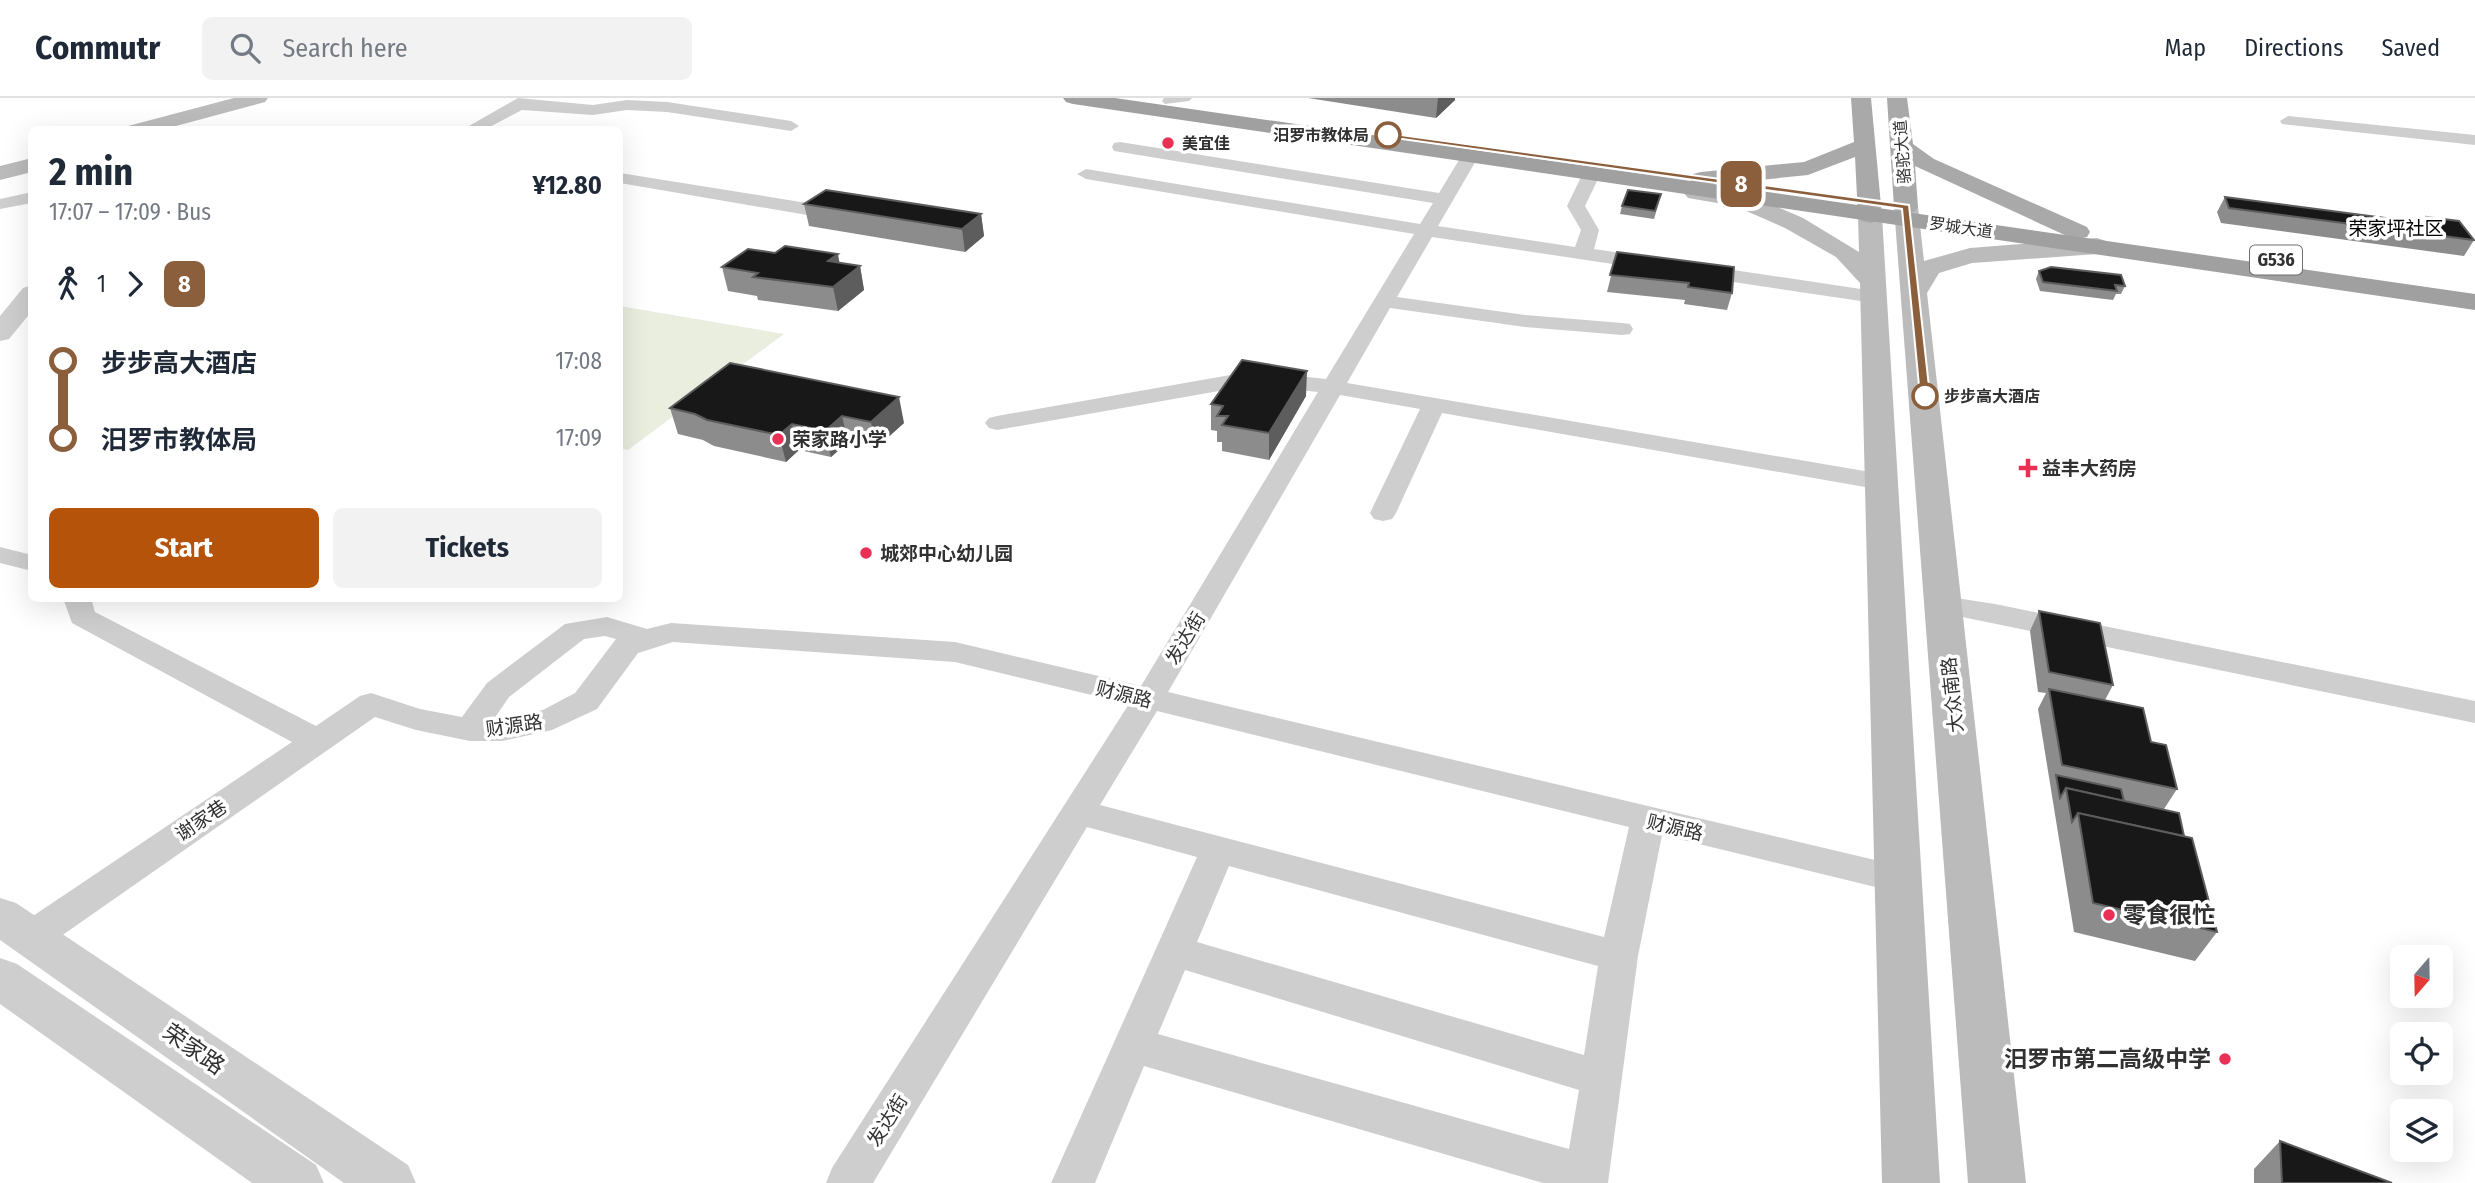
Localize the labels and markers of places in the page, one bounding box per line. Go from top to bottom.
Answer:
marker: 汨罗市教体局 [1375,122,1401,148]
place label: 汨罗市教体局 [1273,126,1369,145]
place label: 美宜佳 [1182,134,1230,153]
marker: 美宜佳 [1160,135,1176,151]
marker: 步步高大酒店 [1912,383,1938,409]
place label: 步步高大酒店 [1944,387,2040,406]
place label: 荣家路小学 [792,428,887,451]
marker: 荣家路小学 [770,431,786,447]
place label: 益丰大药房 [2042,457,2137,480]
marker: 益丰大药房 [2020,460,2036,476]
place label: 城郊中心幼儿园 [880,542,1013,565]
marker: 城郊中心幼儿园 [858,545,874,561]
place label: 零食很忙 [2123,901,2215,929]
marker: 零食很忙 [2101,907,2117,923]
place label: 汨罗市第二高级中学 [2004,1045,2211,1073]
marker: 汨罗市第二高级中学 [2217,1051,2233,1067]

